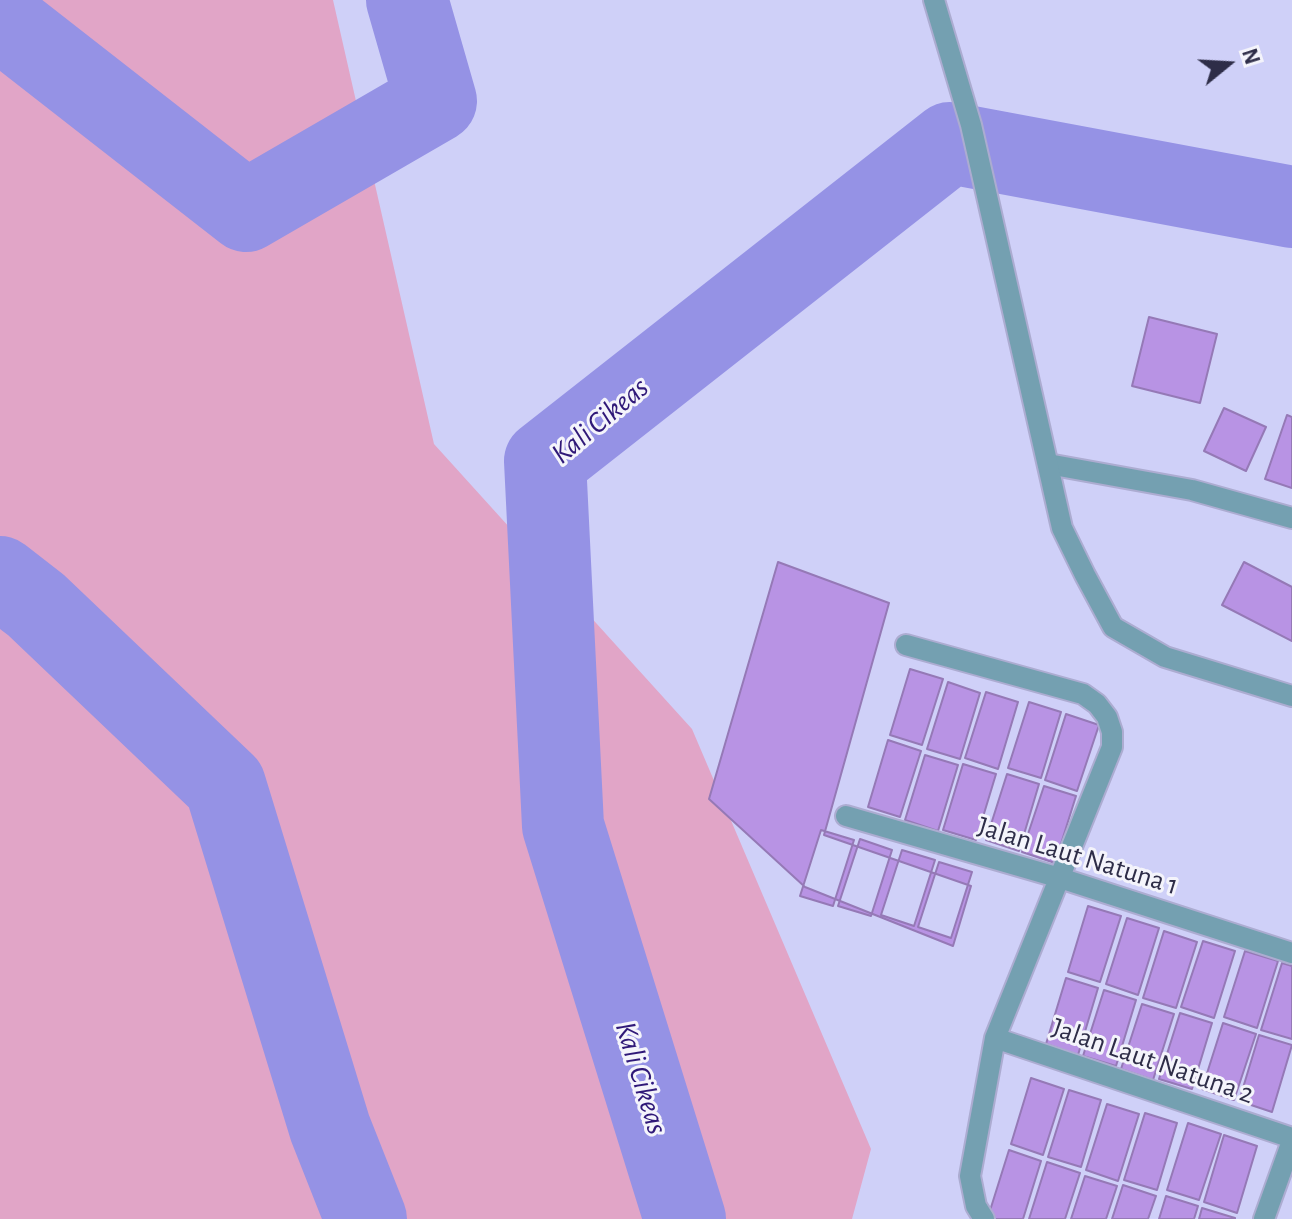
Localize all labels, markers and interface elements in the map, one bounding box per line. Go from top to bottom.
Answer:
north arrow [1188,24,1268,104]
text: N [1238,46,1264,67]
water label: Kali Cikeas [544,370,656,472]
street label: Jalan Laut Natuna 1 [974,810,1182,902]
street label: Jalan Laut Natuna 2 [1048,1011,1258,1111]
water label: Kali Cikeas [607,1017,675,1139]

